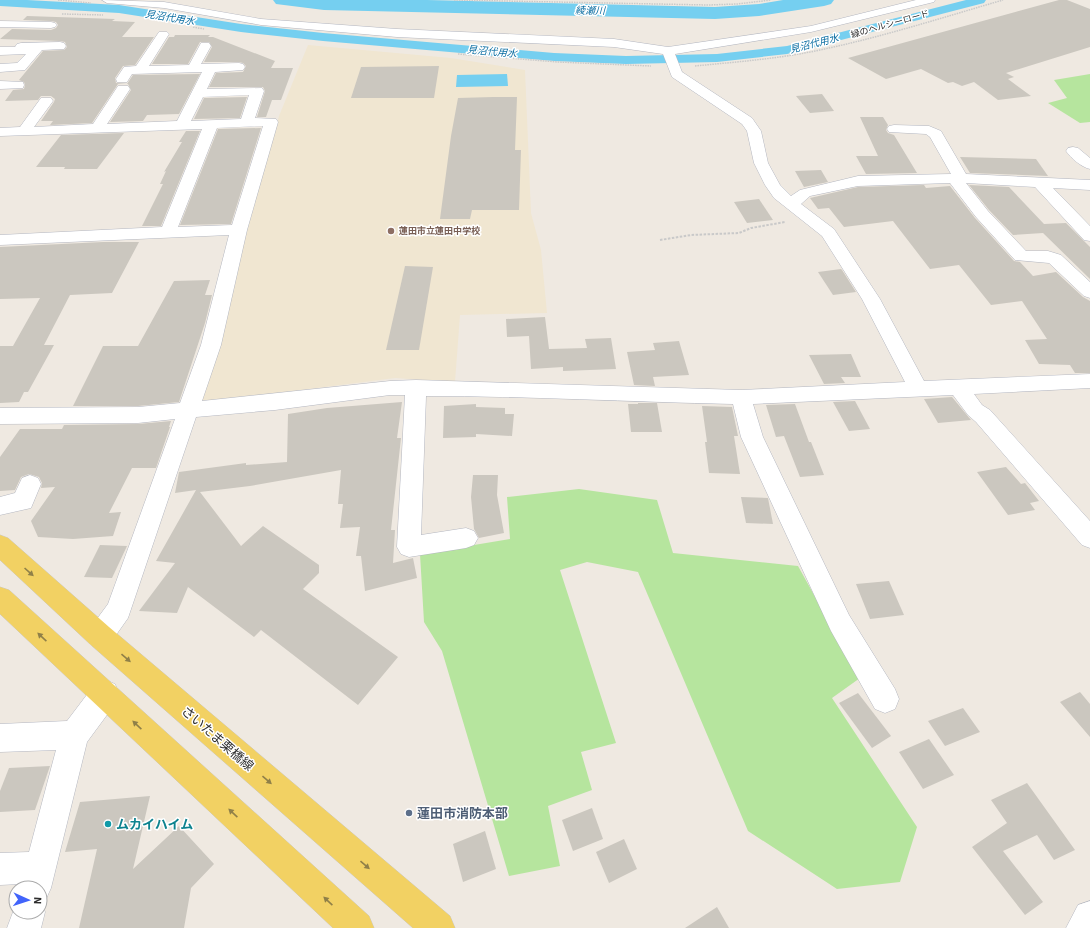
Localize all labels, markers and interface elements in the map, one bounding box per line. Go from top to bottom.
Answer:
water label: 綾瀬川 [575,4,606,18]
water label: 見沼代用水 [144,7,197,29]
street label: 緑のヘルシーロード [849,7,931,42]
water label: 見沼代用水 [788,31,841,57]
water label: 見沼代用水 [466,43,518,61]
place label: 蓮田市立蓮田中学校 [399,225,481,238]
marker: 蓮田市立蓮田中学校 [386,226,396,236]
one-way arrow [24,567,34,576]
one-way arrow [37,632,47,641]
one-way arrow [121,653,131,663]
street label: さいたま栗橋線 [177,702,257,775]
one-way arrow [132,720,142,730]
one-way arrow [261,775,272,784]
place label: 蓮田市消防本部 [417,805,508,823]
one-way arrow [228,808,238,818]
marker: 蓮田市消防本部 [404,808,414,818]
place label: ムカイハイム [116,816,193,834]
marker: ムカイハイム [103,819,113,829]
one-way arrow [360,860,370,870]
north arrow [8,880,48,920]
text: N [30,896,45,905]
one-way arrow [323,897,333,906]

